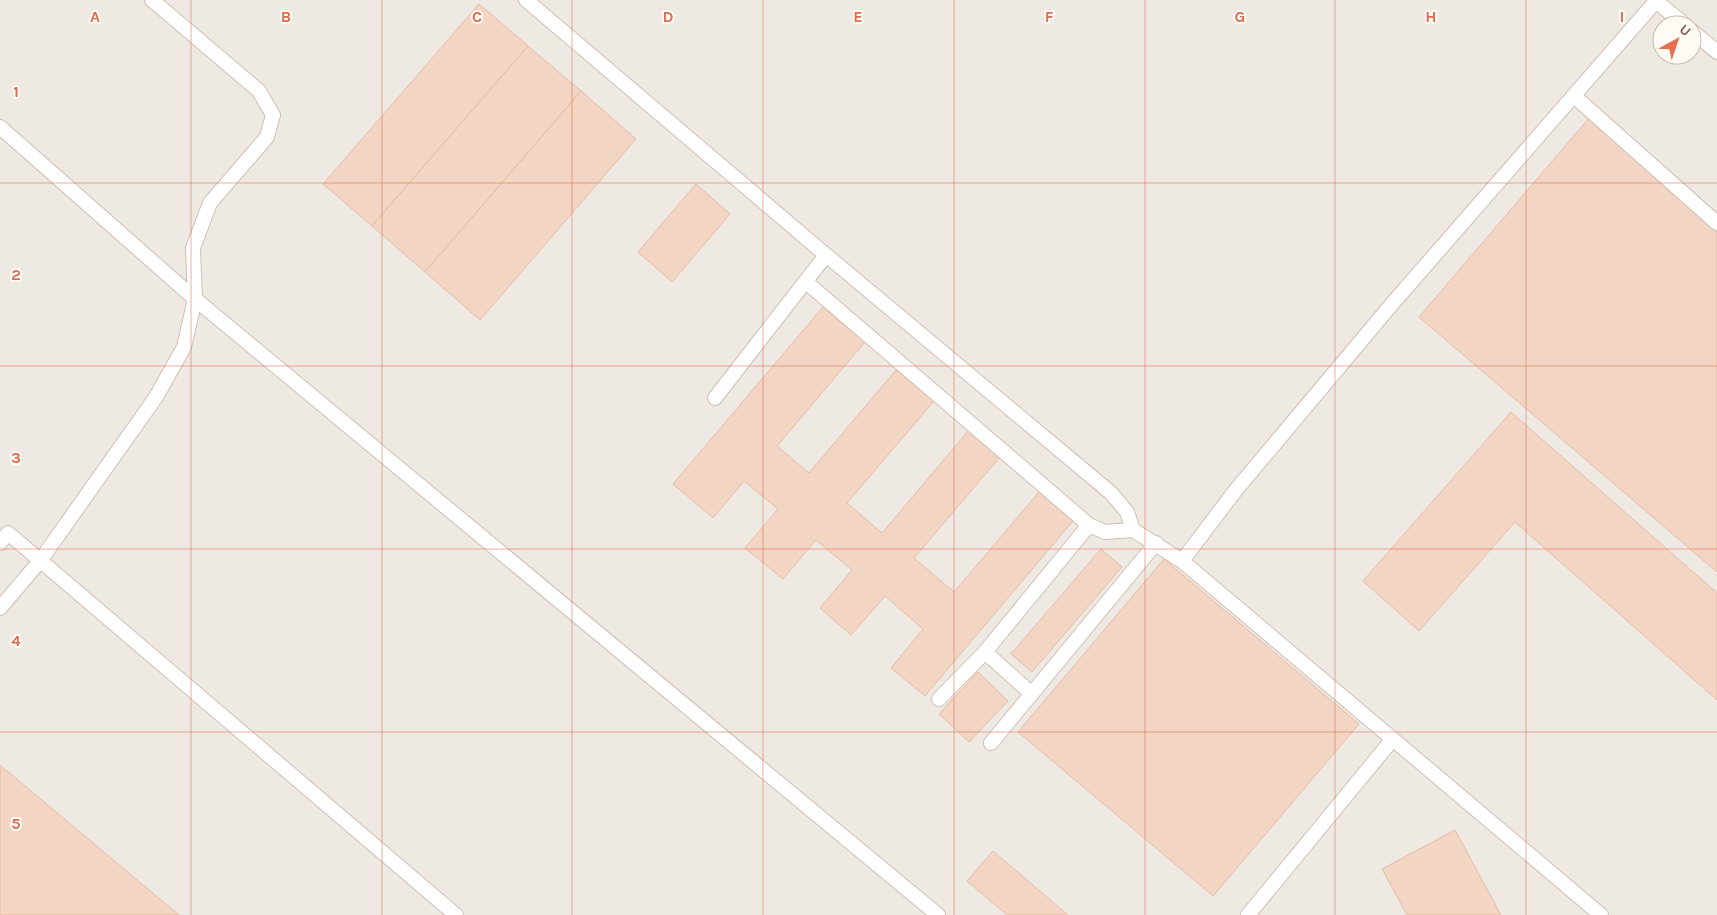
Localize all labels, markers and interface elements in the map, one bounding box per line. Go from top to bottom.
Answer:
text: A [90,7,100,26]
text: B [281,7,291,26]
text: C [472,7,482,26]
text: D [663,7,674,26]
text: E [853,7,863,26]
text: F [1045,7,1054,26]
text: G [1235,7,1245,26]
text: H [1425,7,1437,26]
text: I [1620,7,1624,26]
north arrow [1652,15,1702,65]
text: U [1676,21,1694,40]
text: 1 [13,82,19,101]
text: 2 [11,265,21,284]
text: 3 [11,448,21,467]
text: 4 [11,631,21,650]
text: 5 [11,814,21,833]

